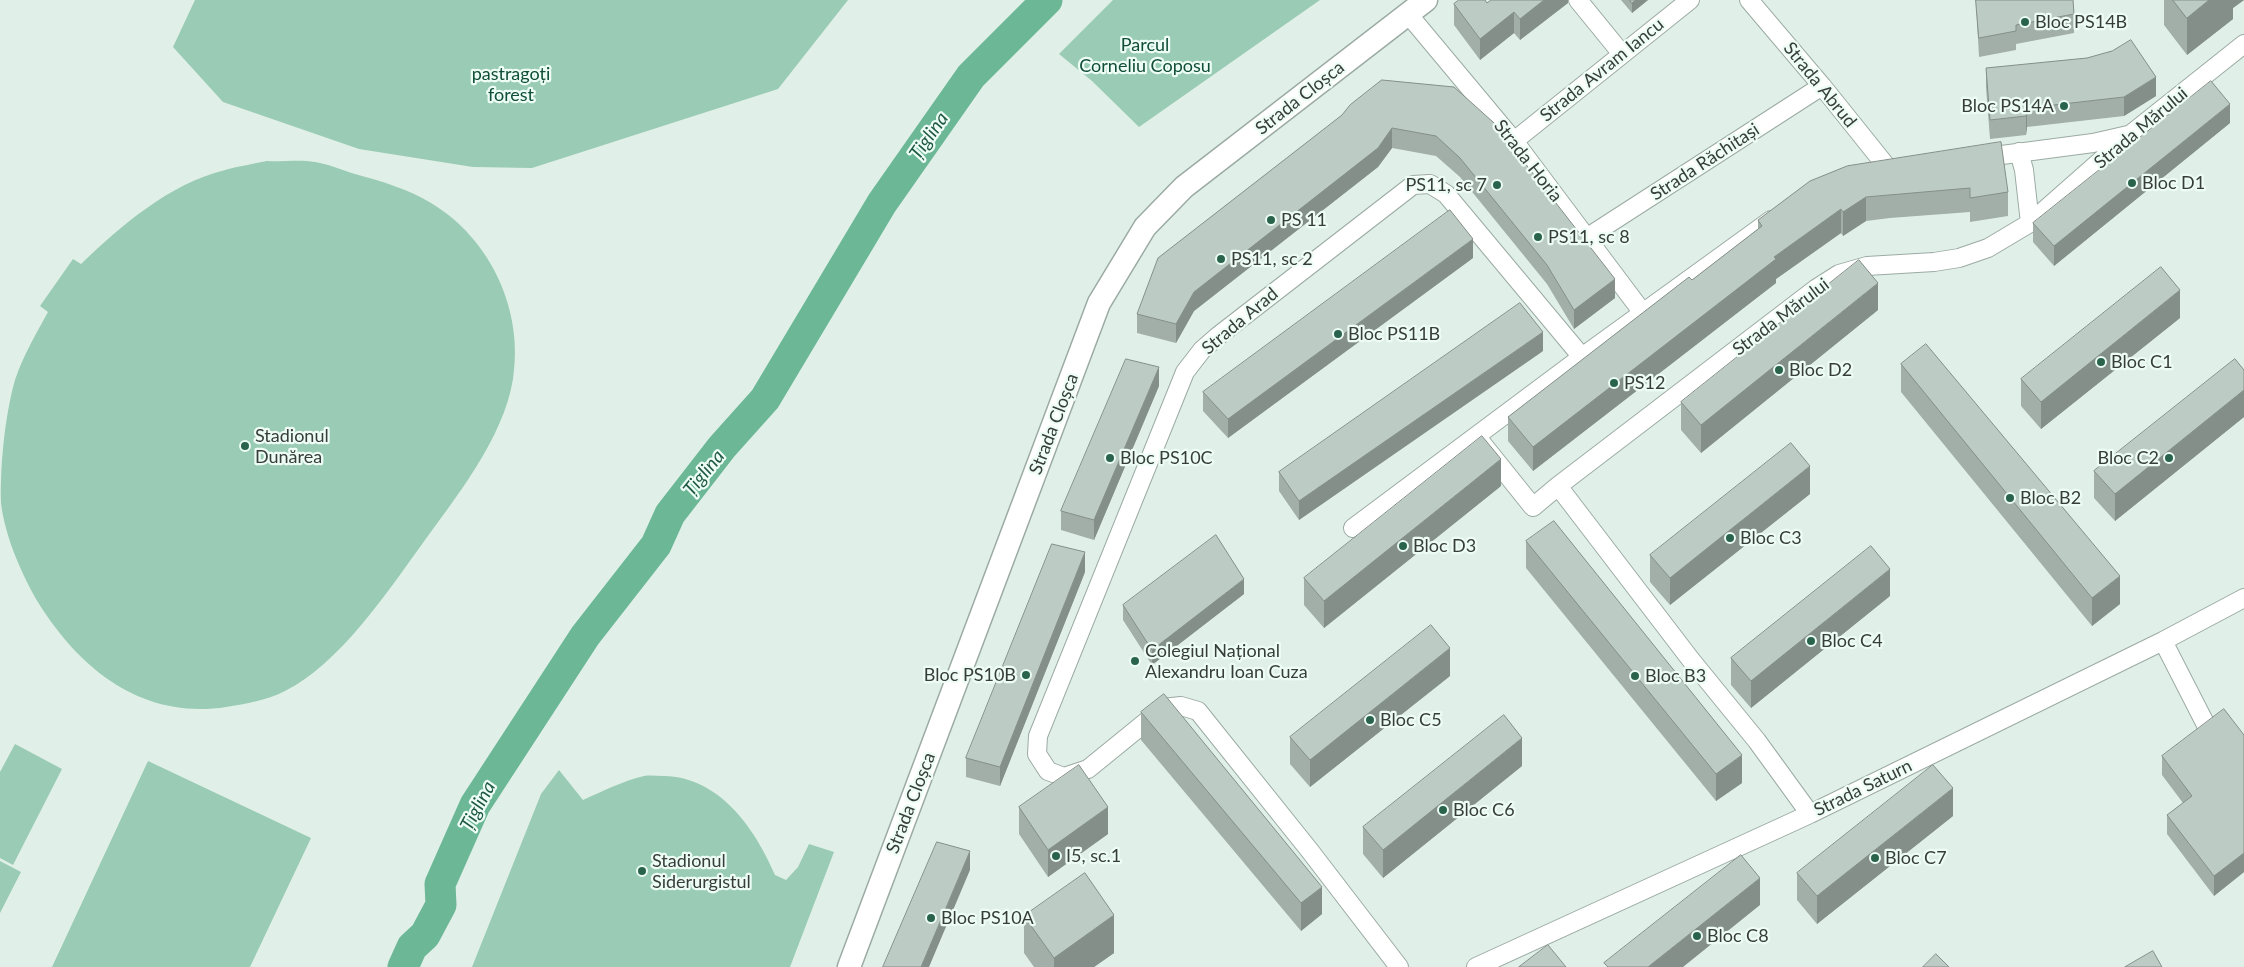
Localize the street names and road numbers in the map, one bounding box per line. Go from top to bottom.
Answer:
street label: Strada Avram Iancu [1536,14,1668,126]
street label: Strada Abrud [1779,38,1861,132]
street label: Strada Cloșca [1251,57,1349,139]
street label: Strada Mărului [2090,83,2192,173]
street label: Strada Horia [1489,116,1567,206]
street label: Strada Răchitași [1647,119,1763,205]
street label: Strada Mărului [1728,274,1834,360]
street label: Strada Arad [1198,283,1282,359]
street label: Strada Cloșca [1025,370,1083,478]
street label: Strada Cloșca [882,749,940,857]
street label: Strada Saturn [1810,755,1916,821]

